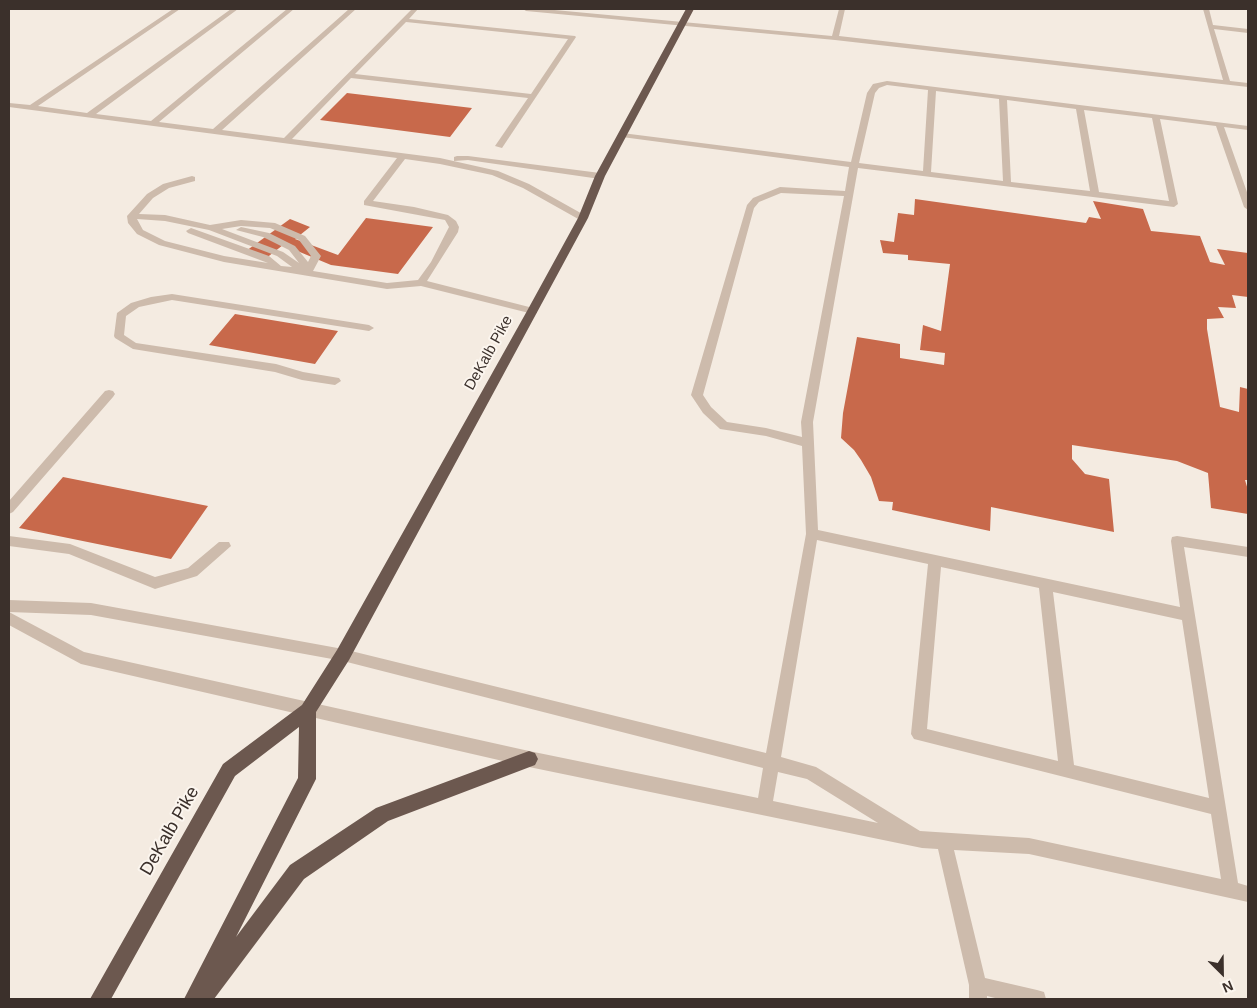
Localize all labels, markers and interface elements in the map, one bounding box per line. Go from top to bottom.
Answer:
street label: DeKalb Pike [461,313,517,393]
street label: DeKalb Pike [136,783,204,879]
north arrow [1197,948,1247,998]
text: N [1220,977,1236,996]

